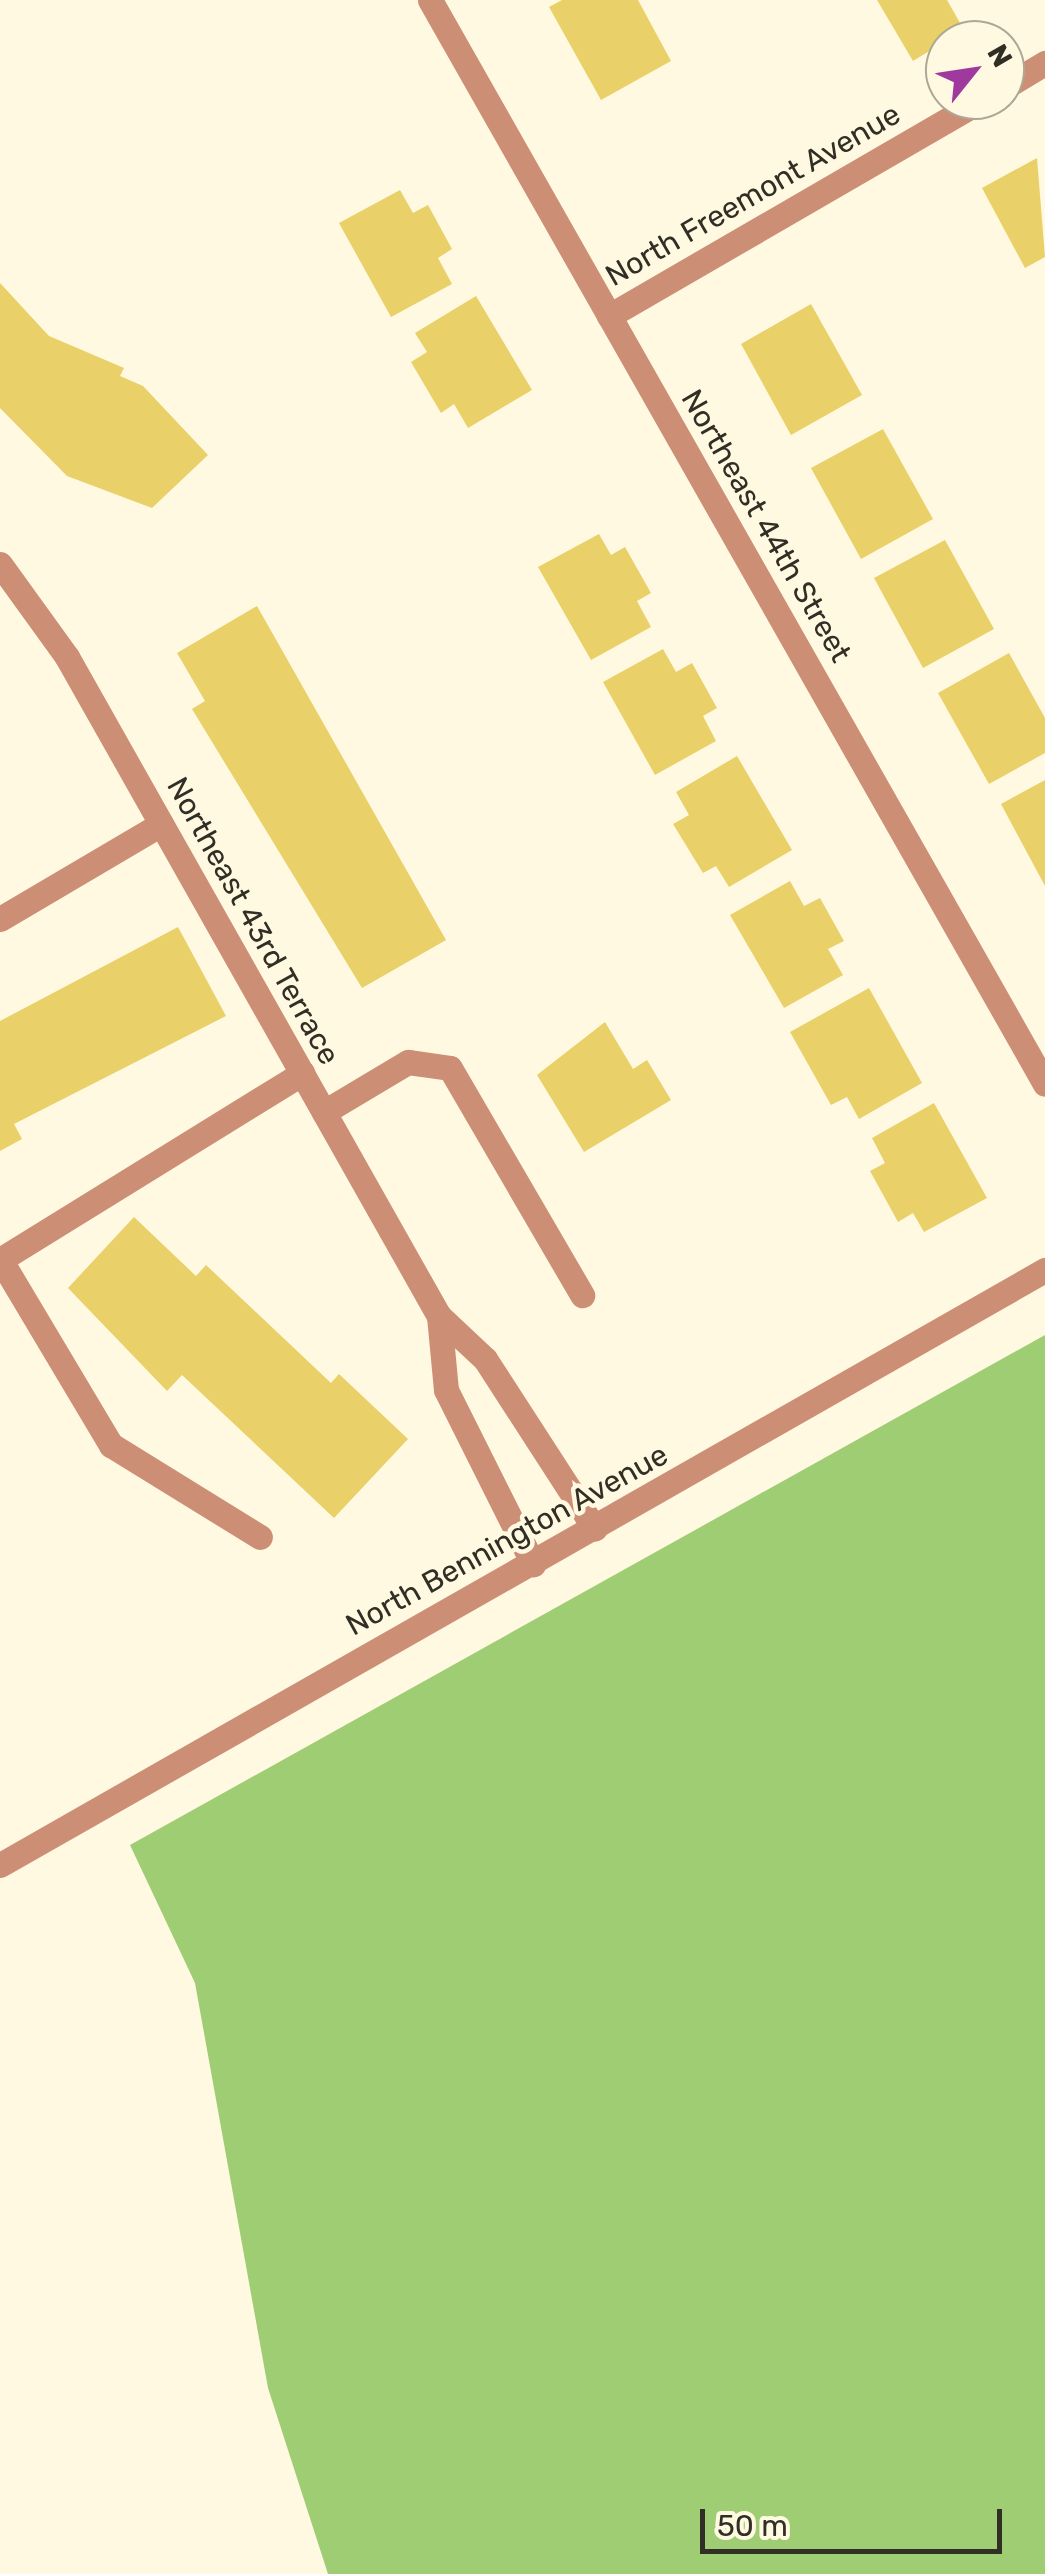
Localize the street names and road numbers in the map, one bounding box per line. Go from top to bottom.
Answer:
street label: North Freemont Avenue [599,96,907,294]
street label: Northeast 44th Street [673,383,859,669]
street label: Northeast 43rd Terrace [159,771,347,1071]
street label: North Bennington Avenue [340,1436,674,1644]

